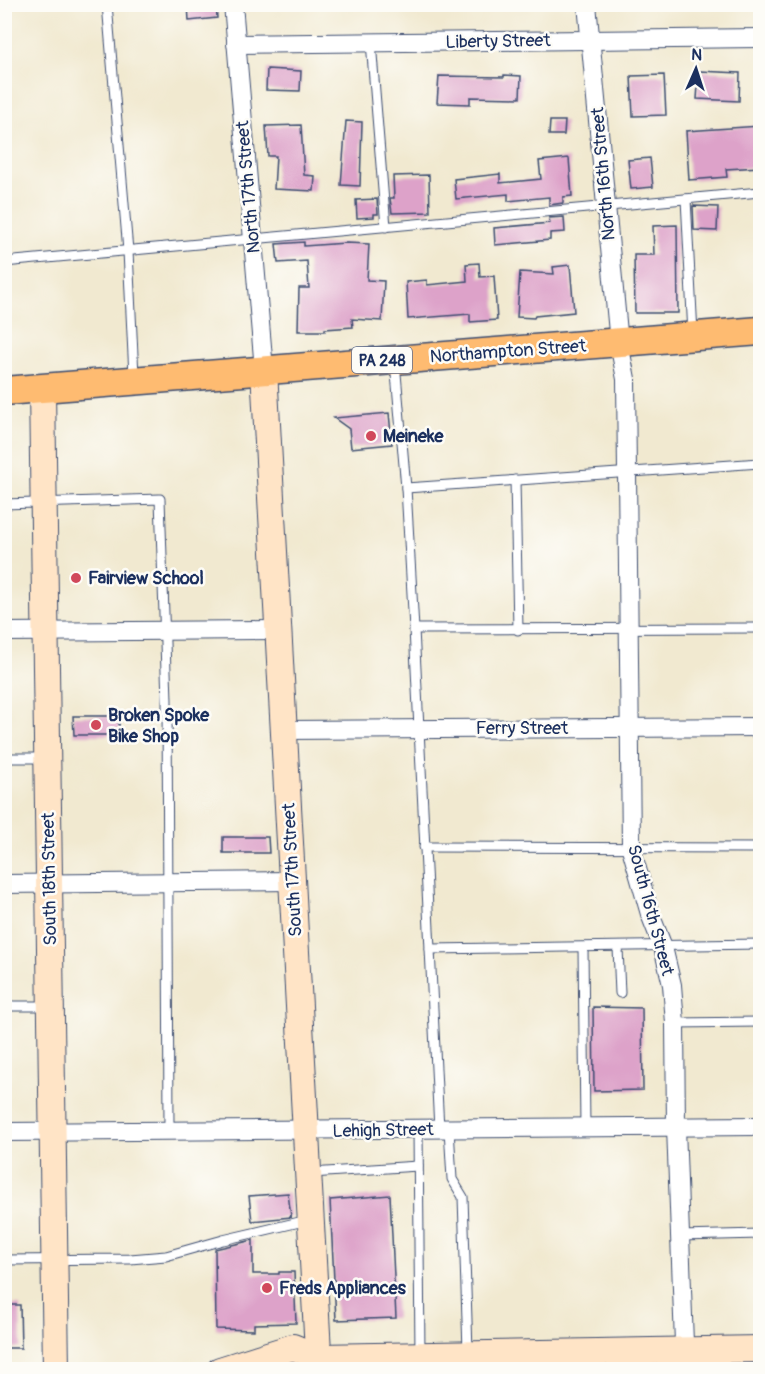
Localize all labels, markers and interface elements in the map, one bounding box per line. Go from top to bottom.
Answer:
street label: Liberty Street [445,29,552,54]
north arrow [666,39,726,99]
text: N [691,45,703,65]
street label: North 16th Street [586,106,621,242]
street label: North 17th Street [231,119,266,254]
street label: Northampton Street [429,335,588,368]
road number: PA 248 [352,347,412,373]
place label: Meineke [383,425,444,448]
marker: Meineke [364,429,378,443]
place label: Fairview School [88,567,204,590]
marker: Fairview School [69,571,83,585]
place label: Broken Spoke Bike Shop [108,704,210,748]
street label: Ferry Street [476,717,569,740]
marker: Broken Spoke Bike Shop [89,718,103,732]
street label: South 17th Street [277,802,307,937]
street label: South 18th Street [37,811,62,946]
street label: South 16th Street [622,842,679,979]
street label: Lehigh Street [332,1118,435,1143]
place label: Freds Appliances [279,1277,407,1300]
marker: Freds Appliances [260,1281,274,1295]

